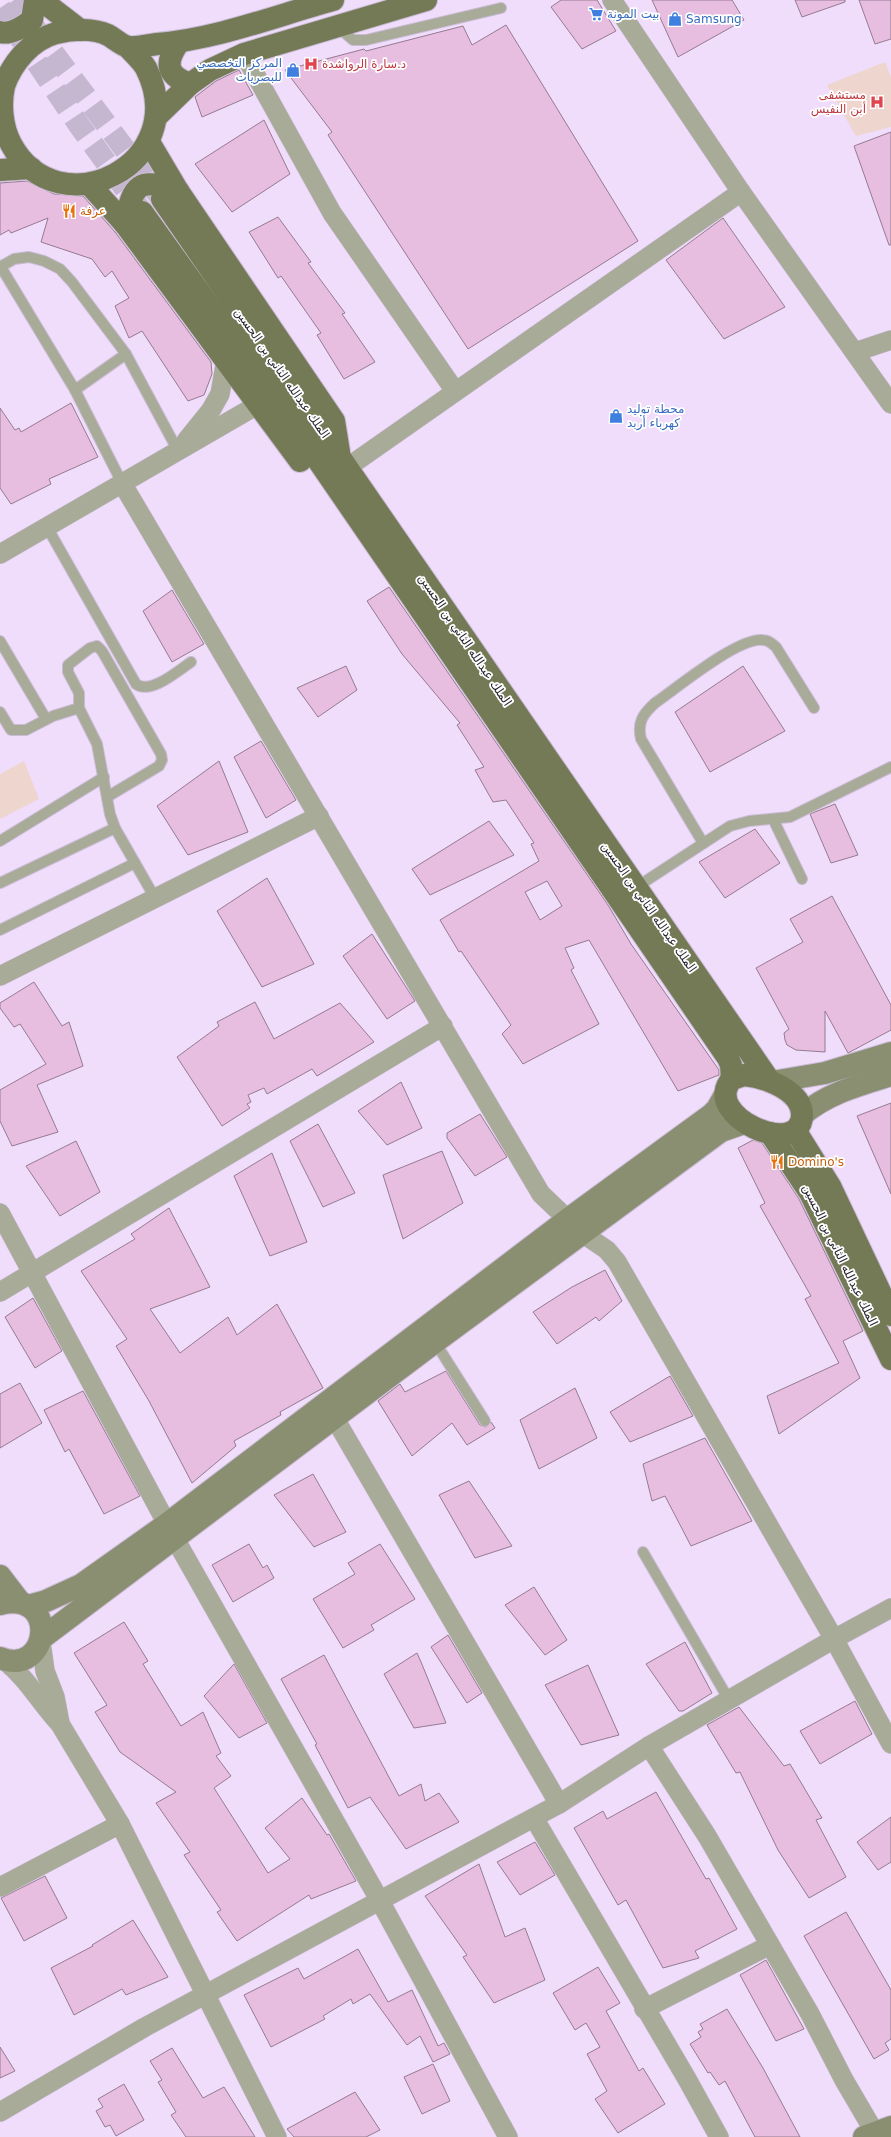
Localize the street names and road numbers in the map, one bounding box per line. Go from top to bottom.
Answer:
street label: الملك عبدالله الثاني بن الحسين [231,305,332,441]
street label: الملك عبدالله الثاني بن الحسين [415,571,514,709]
street label: الملك عبدالله الثاني بن الحسين [598,839,699,975]
street label: الملك عبدالله الثاني بن الحسين [799,1182,880,1329]

